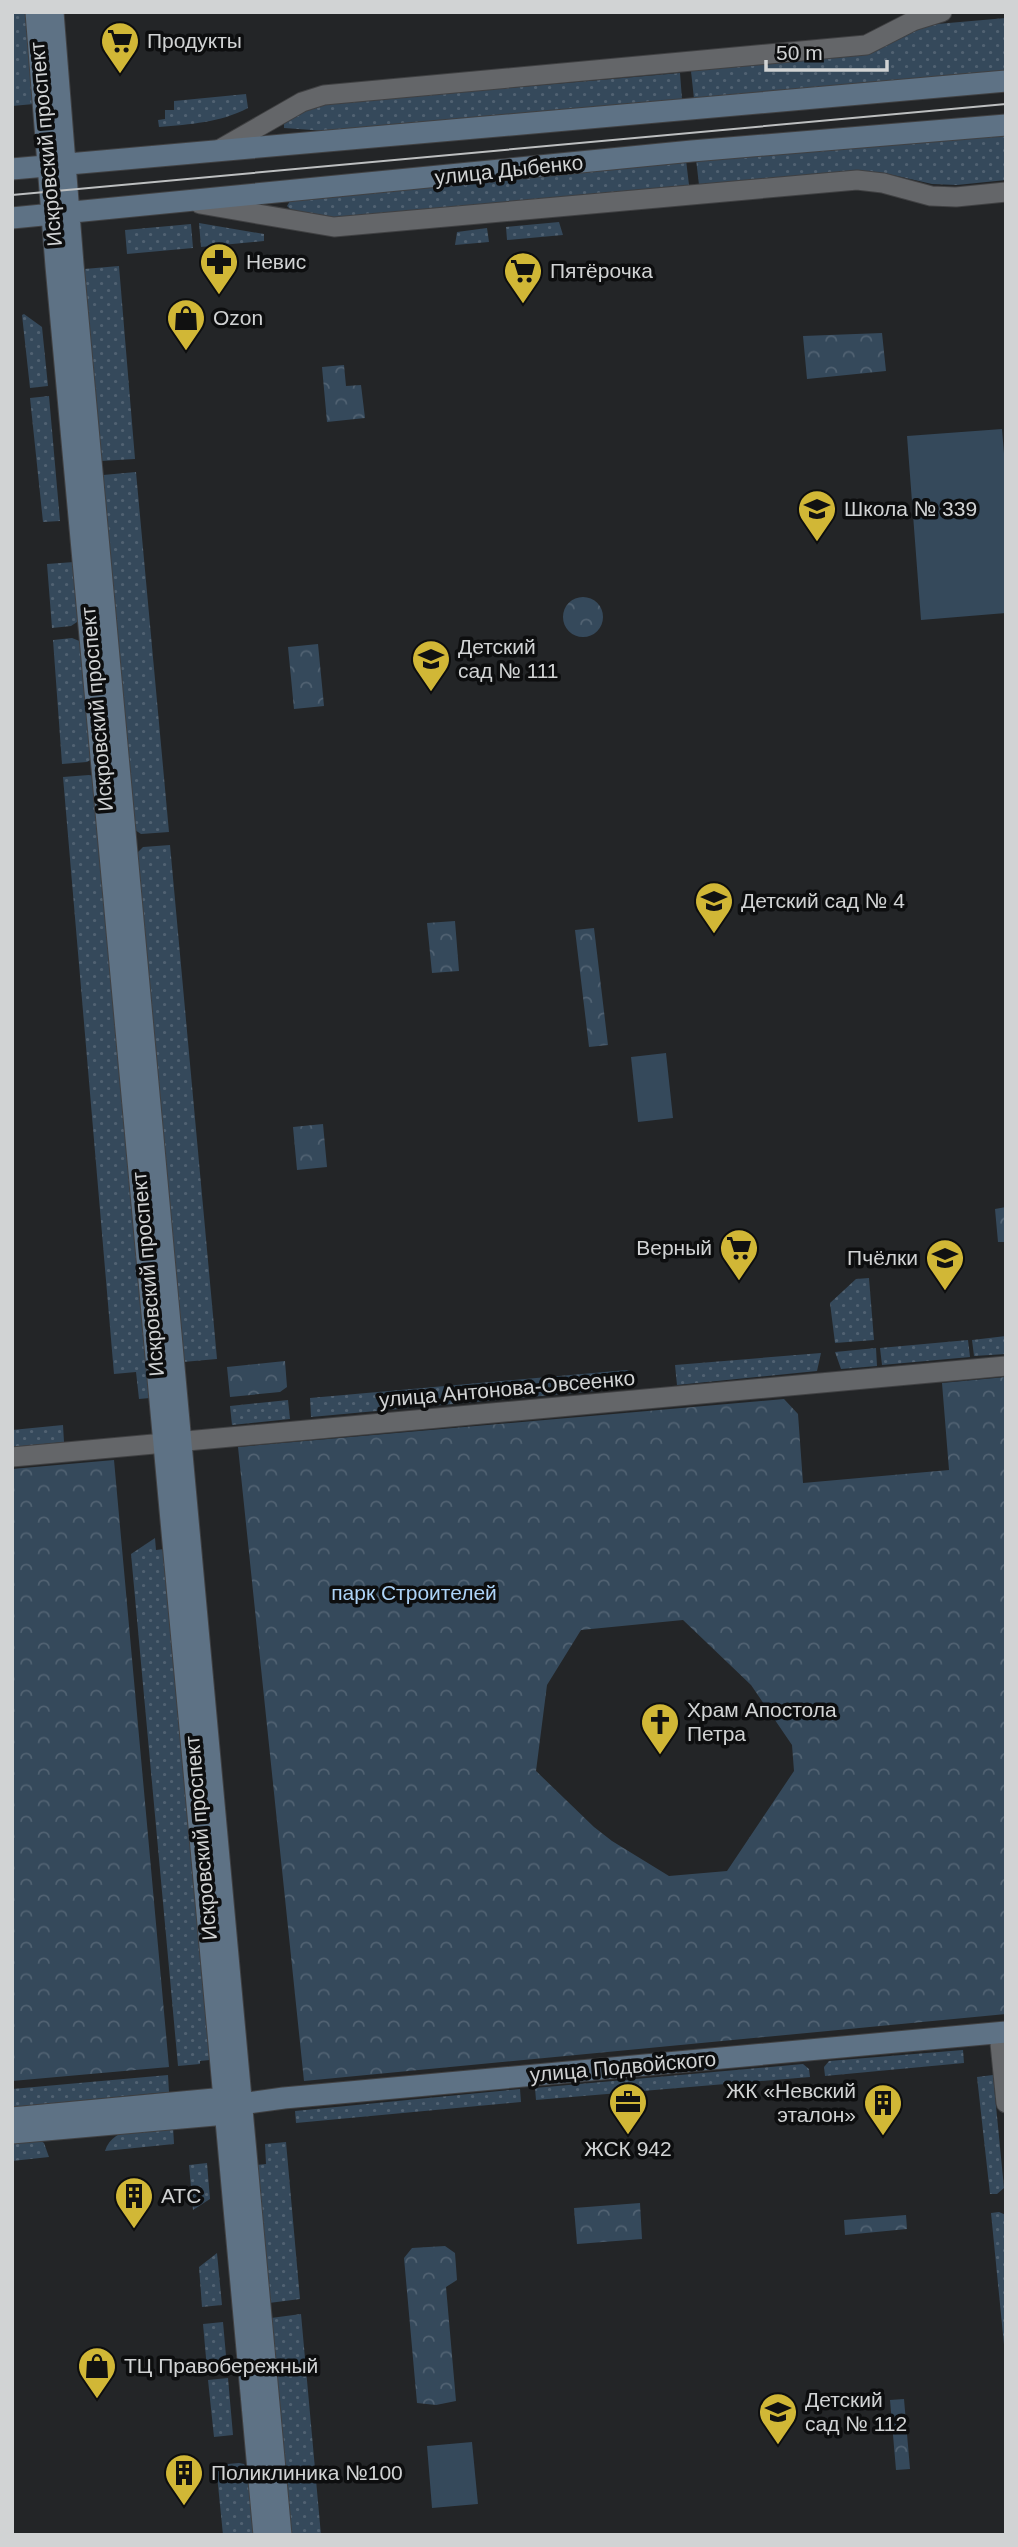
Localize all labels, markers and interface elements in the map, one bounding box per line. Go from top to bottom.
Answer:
supermarket icon: Продукты [99,20,141,75]
scale bar [766,28,887,72]
place label: Продукты [147,29,242,52]
street label: Искровский проспект [25,40,66,247]
text: 50 m [776,41,823,64]
street label: улица Дыбенко [434,150,584,189]
pharmacy icon: Невис [198,241,240,296]
place label: Невис [246,250,306,273]
supermarket icon: Пятёрочка [502,250,544,305]
place label: Пятёрочка [550,259,653,282]
shop icon: Ozon [165,297,207,352]
place label: Ozon [213,306,263,329]
school or university icon: Школа № 339 [796,488,838,543]
place label: Школа № 339 [844,497,977,520]
street label: Искровский проспект [76,605,117,812]
place label: Детский сад № 111 [458,635,559,682]
school or university icon: Детский сад № 111 [410,638,452,693]
school or university icon: Детский сад № 4 [693,880,735,935]
place label: Детский сад № 4 [741,889,905,912]
street label: Искровский проспект [127,1170,168,1377]
supermarket icon: Верный [718,1227,760,1282]
place label: Верный [636,1236,712,1259]
school or university icon: Пчёлки [924,1237,966,1292]
place label: Пчёлки [847,1246,918,1269]
street label: улица Антонова-Овсеенко [378,1366,636,1411]
park label: парк Строителей [331,1581,497,1604]
place label: Храм Апостола Петра [687,1698,837,1745]
church icon: Храм Апостола Петра [639,1701,681,1756]
street label: Искровский проспект [180,1734,221,1941]
street label: улица Подвойского [529,2047,717,2086]
place label: ЖК «Невский эталон» [726,2079,856,2126]
office icon: ЖСК 942 [607,2081,649,2136]
building icon: ЖК «Невский эталон» [862,2082,904,2137]
place label: ЖСК 942 [584,2137,672,2160]
building icon: АТС [113,2175,155,2230]
place label: АТС [161,2184,201,2207]
shop icon: ТЦ Правобережный [76,2345,118,2400]
place label: ТЦ Правобережный [124,2354,318,2377]
place label: Детский сад № 112 [805,2388,907,2435]
school or university icon: Детский сад № 112 [757,2391,799,2446]
building icon: Поликлиника №100 [163,2452,205,2507]
place label: Поликлиника №100 [211,2461,403,2484]

